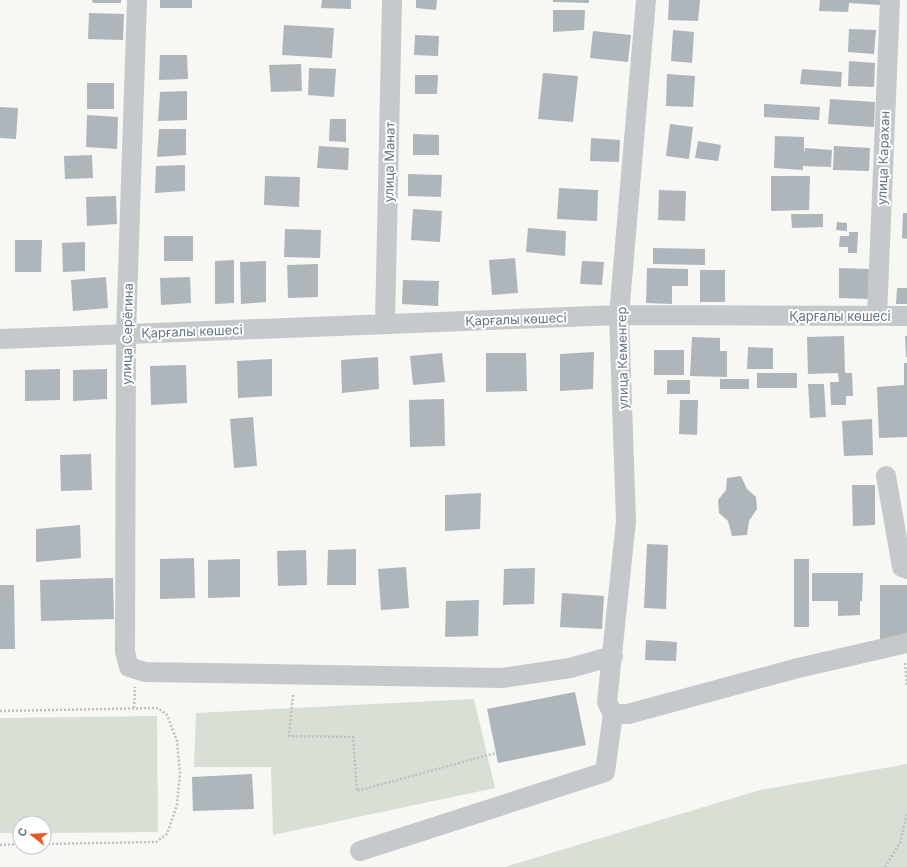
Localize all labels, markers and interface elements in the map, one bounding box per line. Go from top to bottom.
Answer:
street label: улица Карахан [873,111,893,205]
street label: улица Манат [380,122,398,202]
street label: улица Серёгина [118,283,136,385]
street label: улица Кеменгер [613,306,631,409]
street label: Қарғалы көшесі [789,308,891,324]
street label: Қарғалы көшесі [465,309,567,329]
street label: Қарғалы көшесі [141,321,243,341]
north arrow [12,815,52,855]
text: С [15,826,30,838]

